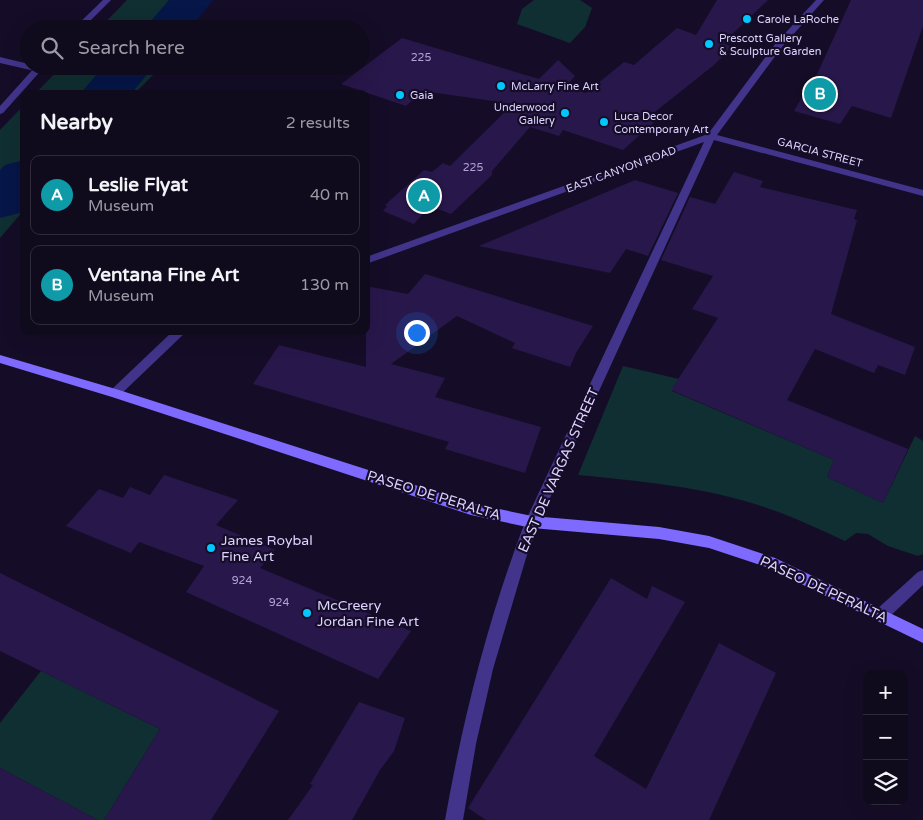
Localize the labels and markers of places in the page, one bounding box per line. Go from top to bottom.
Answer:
marker: Carole LaRoche [741,13,753,25]
place label: Carole LaRoche [757,13,839,26]
place label: Prescott Gallery & Sculpture Garden [719,32,821,58]
marker: Prescott Gallery & Sculpture Garden [703,38,715,50]
pin: B [804,75,836,113]
marker: McLarry Fine Art [495,80,507,92]
place label: McLarry Fine Art [511,80,599,93]
marker: Gaia [394,89,406,101]
place label: Gaia [410,89,433,102]
place label: Underwood Gallery [494,101,555,127]
marker: Underwood Gallery [559,107,571,119]
place label: Luca Decor Contemporary Art [614,110,709,136]
marker: Luca Decor Contemporary Art [598,116,610,128]
pin: A [408,177,440,215]
place label: James Roybal Fine Art [221,532,313,565]
marker: James Roybal Fine Art [205,542,217,554]
place label: McCreery Jordan Fine Art [317,597,420,630]
marker: McCreery Jordan Fine Art [301,607,313,619]

